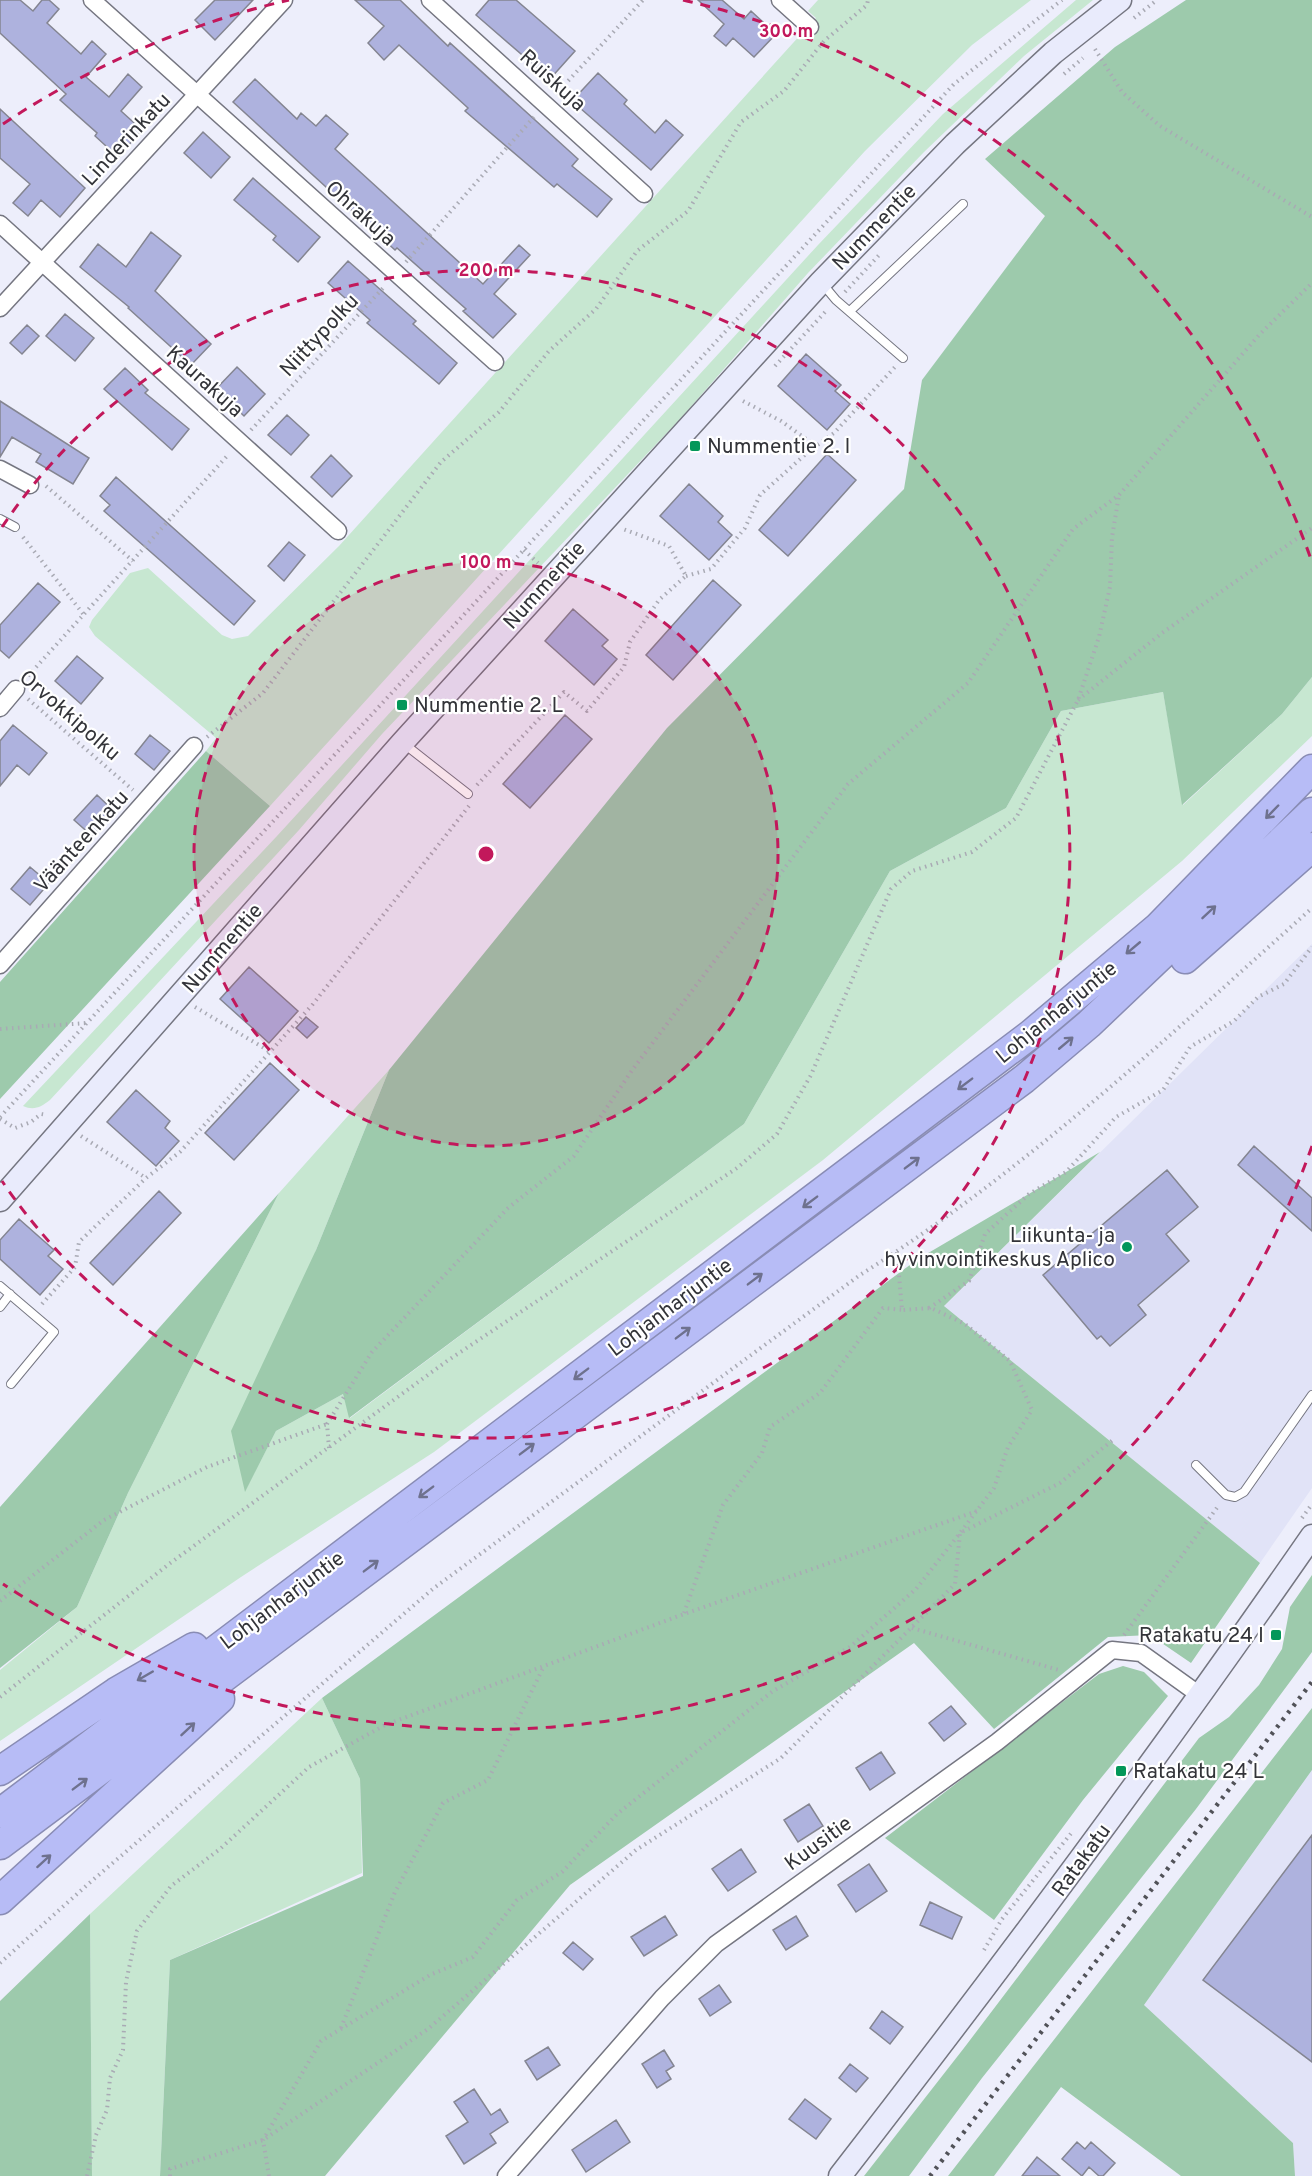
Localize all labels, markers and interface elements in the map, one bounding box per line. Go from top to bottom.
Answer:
text: 300 m [759,21,813,44]
street label: Ruiskuja [513,44,591,118]
street label: Linderinkatu [77,88,177,193]
street label: Ohrakuja [319,175,401,253]
street label: Nummentie [827,179,923,277]
text: 200 m [458,260,514,283]
street label: Niittypolku [275,289,365,383]
street label: Kaurakuja [160,340,248,424]
place label: Nummentie 2. I [707,434,851,461]
marker: Nummentie 2. I [688,439,702,453]
street label: Nummentie [498,536,592,636]
text: 100 m [460,552,512,575]
street label: Orvokkipolku [13,665,125,768]
place label: Nummentie 2. L [414,693,564,720]
marker: Nummentie 2. L [395,698,409,712]
street label: Väänteenkatu [29,785,135,899]
one-way arrow [1265,805,1280,820]
centre of rings [476,844,496,864]
street label: Nummentie [177,899,269,999]
one-way arrow [1201,904,1216,919]
one-way arrow [1125,942,1141,955]
street label: Lohjanharjuntie [991,956,1123,1070]
one-way arrow [1058,1037,1074,1050]
one-way arrow [958,1078,974,1091]
one-way arrow [903,1156,919,1169]
one-way arrow [802,1195,818,1208]
place label: Liikunta- ja hyvinvointikeskus Aplico [884,1223,1115,1274]
marker: Liikunta- ja hyvinvointikeskus Aplico [1120,1240,1134,1254]
street label: Lohjanharjuntie [603,1253,738,1364]
one-way arrow [747,1273,763,1286]
one-way arrow [675,1327,691,1339]
one-way arrow [574,1368,590,1380]
one-way arrow [519,1443,535,1456]
one-way arrow [418,1485,434,1498]
street label: Lohjanharjuntie [215,1546,350,1657]
one-way arrow [362,1560,378,1572]
place label: Ratakatu 24 I [1139,1623,1264,1650]
marker: Ratakatu 24 I [1269,1628,1283,1642]
one-way arrow [137,1670,154,1682]
one-way arrow [180,1722,195,1737]
place label: Ratakatu 24 L [1133,1759,1264,1786]
marker: Ratakatu 24 L [1114,1764,1128,1778]
one-way arrow [72,1778,88,1791]
street label: Kuusitie [780,1811,858,1878]
street label: Ratakatu [1047,1819,1118,1903]
one-way arrow [36,1854,51,1868]

